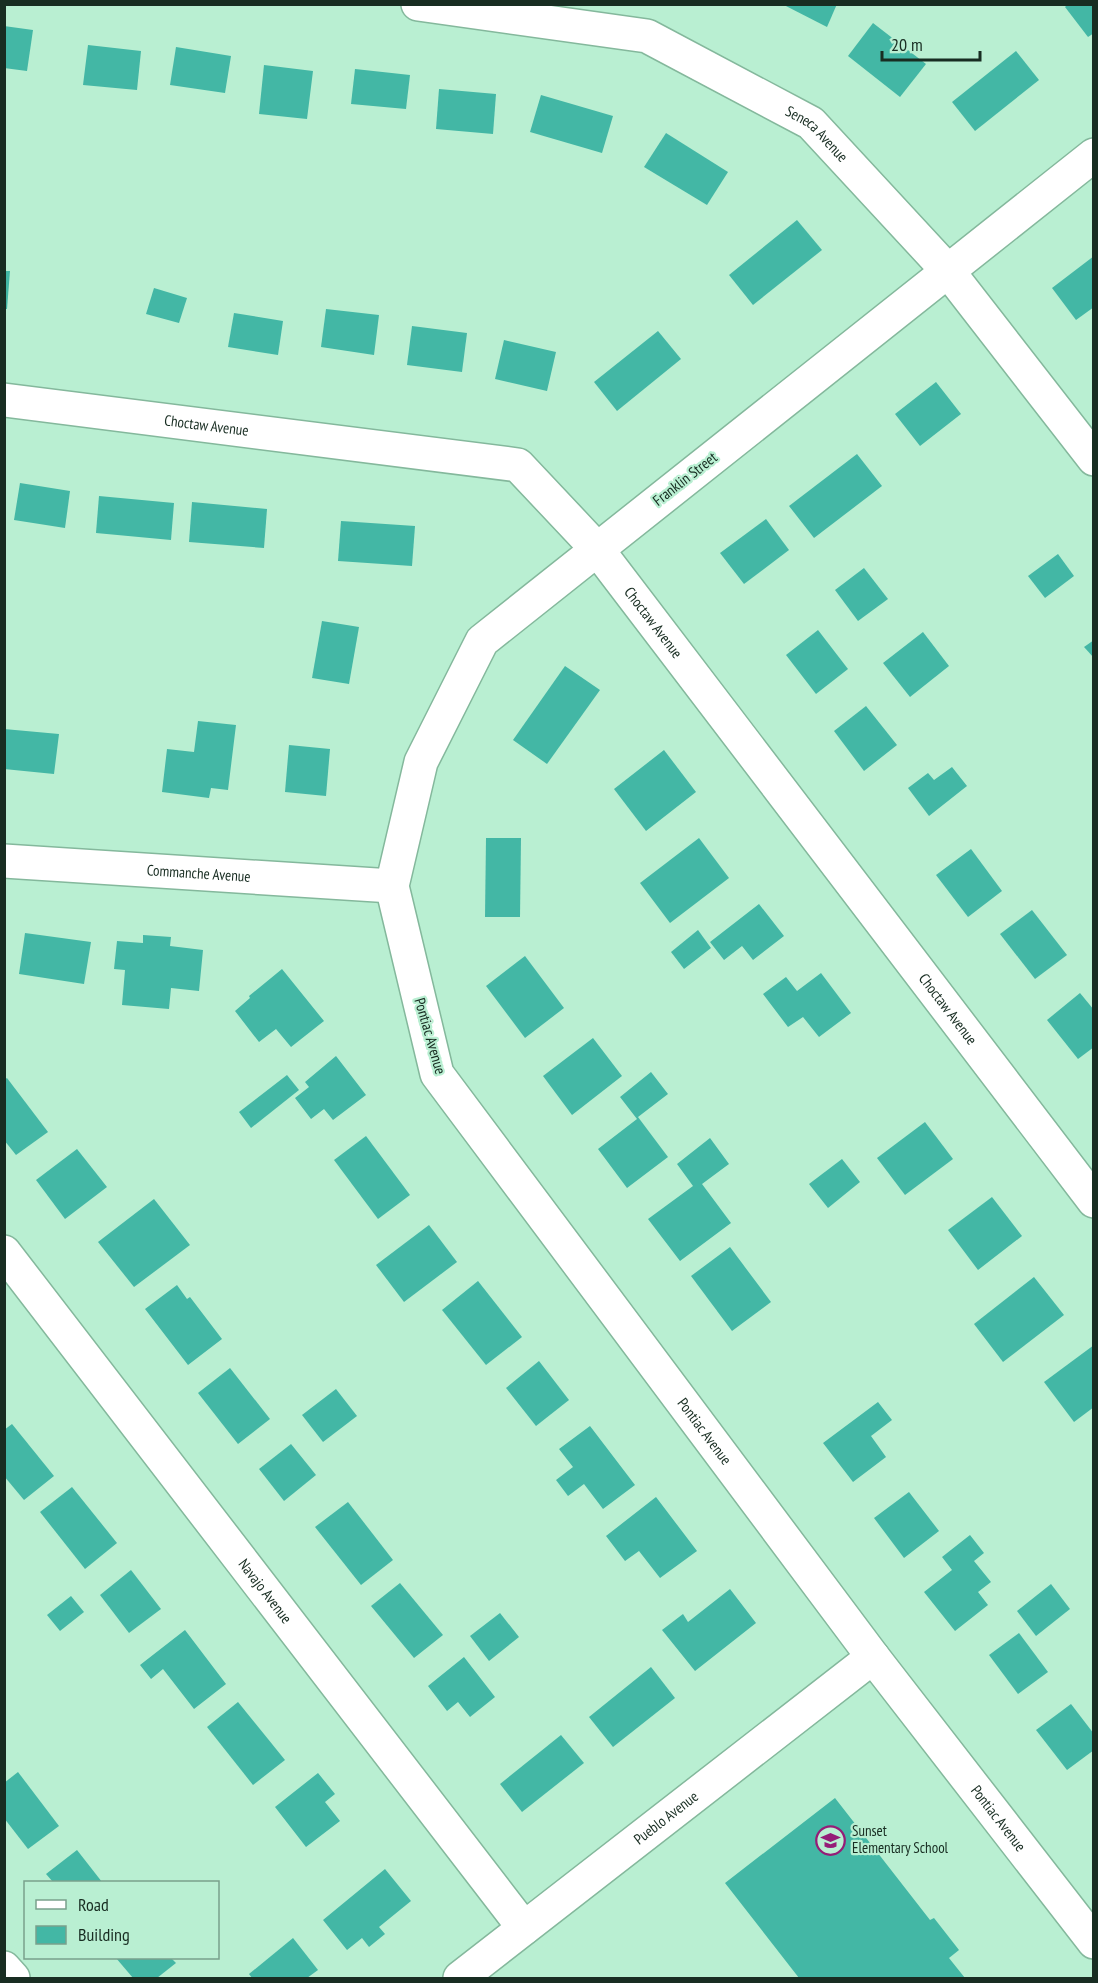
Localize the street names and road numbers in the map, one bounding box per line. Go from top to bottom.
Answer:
street label: Seneca Avenue [782,101,852,166]
street label: Choctaw Avenue [163,410,250,440]
street label: Franklin Street [649,448,721,510]
street label: Choctaw Avenue [620,583,687,662]
street label: Commanche Avenue [146,860,251,886]
street label: Choctaw Avenue [915,969,981,1048]
street label: Pontiac Avenue [411,995,450,1076]
street label: Pontiac Avenue [674,1394,736,1468]
street label: Navajo Avenue [235,1555,296,1627]
street label: Pontiac Avenue [967,1781,1030,1855]
street label: Pueblo Avenue [630,1787,702,1848]

